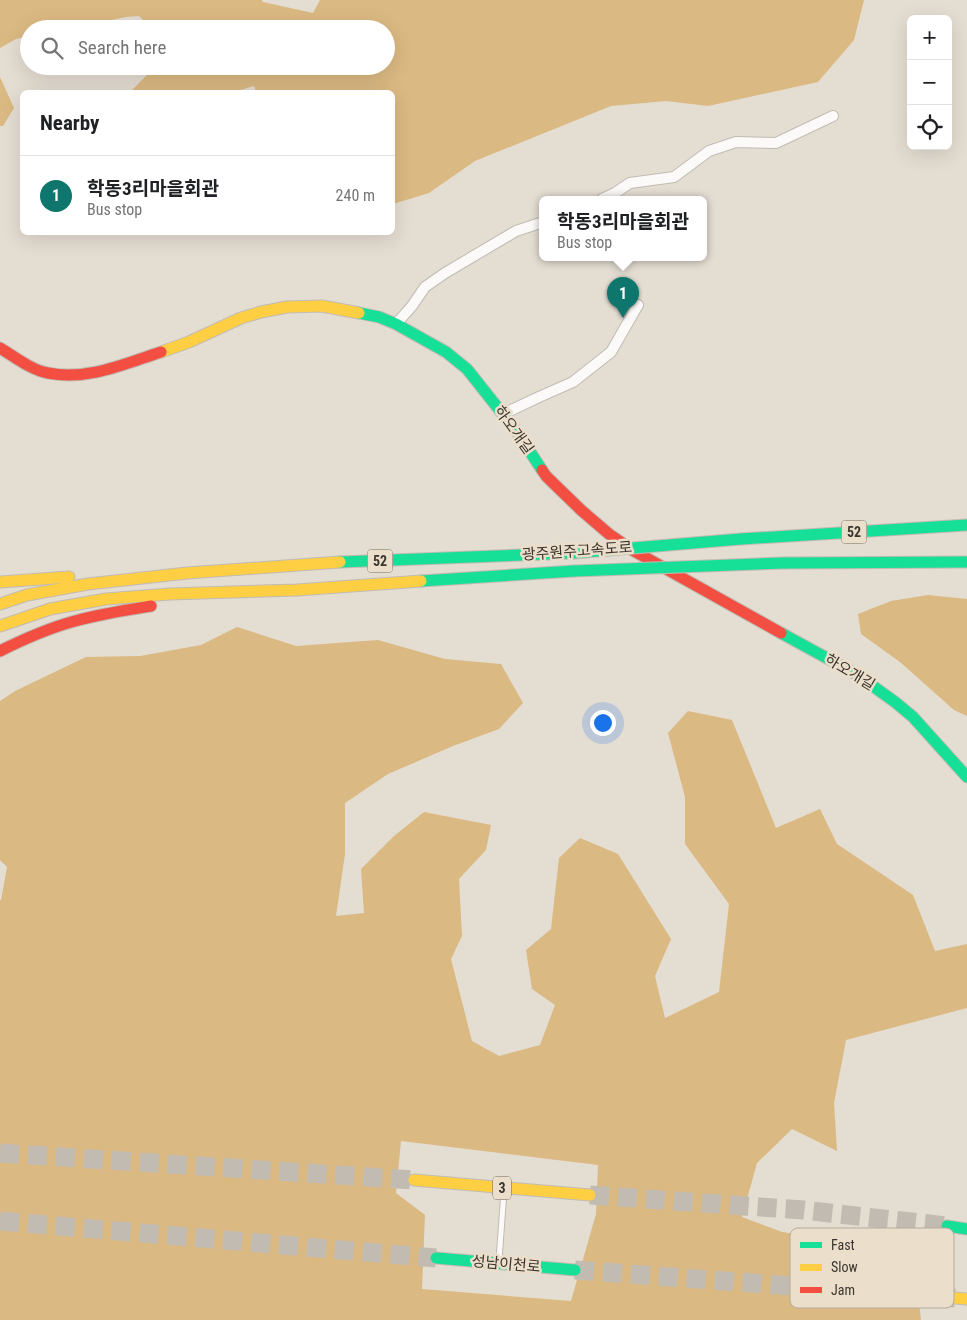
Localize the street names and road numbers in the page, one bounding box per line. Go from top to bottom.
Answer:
street label: 하오개길 [490,402,538,458]
road number: 52 [842,520,866,544]
street label: 광주원주고속도로 [521,538,633,564]
road number: 52 [368,550,392,572]
street label: 하오개길 [822,650,878,694]
road number: 3 [493,1176,511,1200]
street label: 성남이천로 [471,1252,541,1276]

